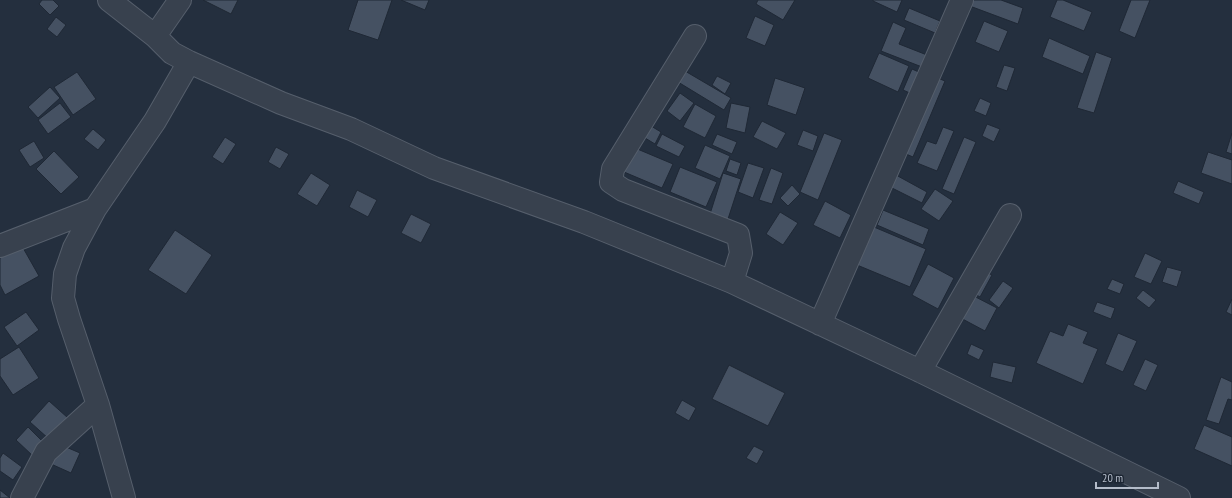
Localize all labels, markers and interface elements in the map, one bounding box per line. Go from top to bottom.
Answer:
scale bar [1096,464,1158,490]
text: 20 m [1102,470,1123,485]

